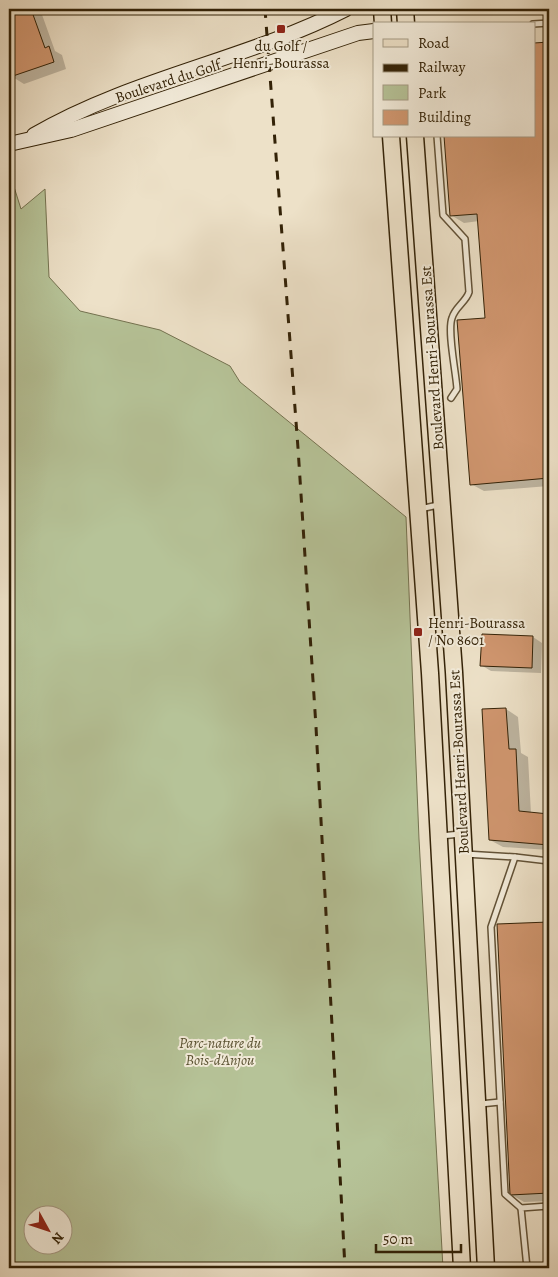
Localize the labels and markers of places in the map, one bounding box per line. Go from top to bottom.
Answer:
marker: du Golf / Henri-Bourassa [275,23,287,35]
place label: du Golf / Henri-Bourassa [232,36,330,73]
place label: Henri-Bourassa / No 8601 [428,613,525,650]
marker: Henri-Bourassa / No 8601 [412,626,424,638]

